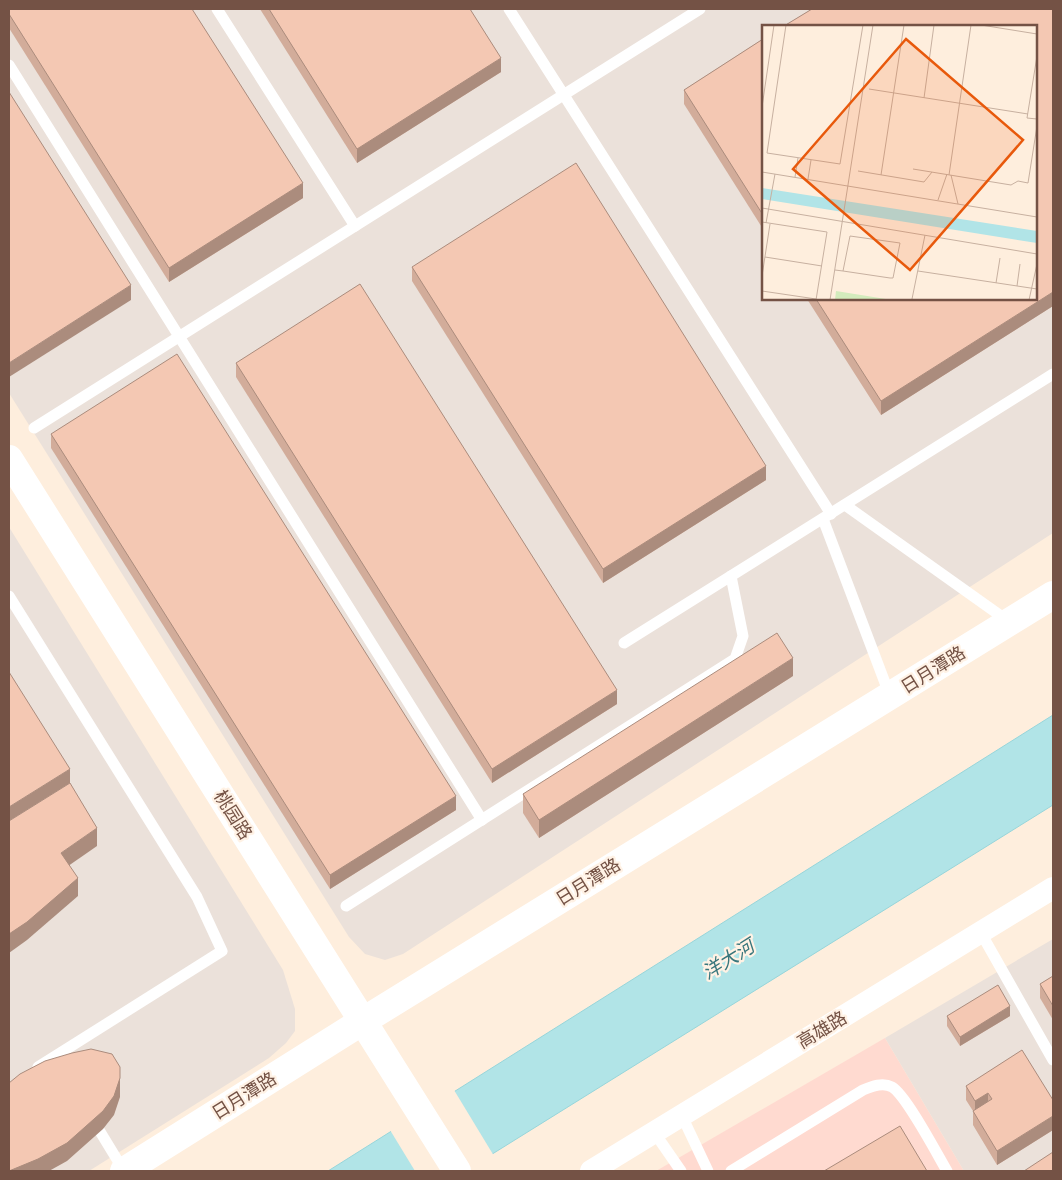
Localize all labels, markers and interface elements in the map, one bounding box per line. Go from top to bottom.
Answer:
inset map [762,25,1037,300]
street label: 日月潭路 [896,640,970,699]
street label: 桃园路 [209,785,258,844]
street label: 日月潭路 [551,852,625,911]
water label: 洋大河 [697,931,762,985]
street label: 高雄路 [792,1005,851,1054]
street label: 日月潭路 [207,1066,281,1125]

